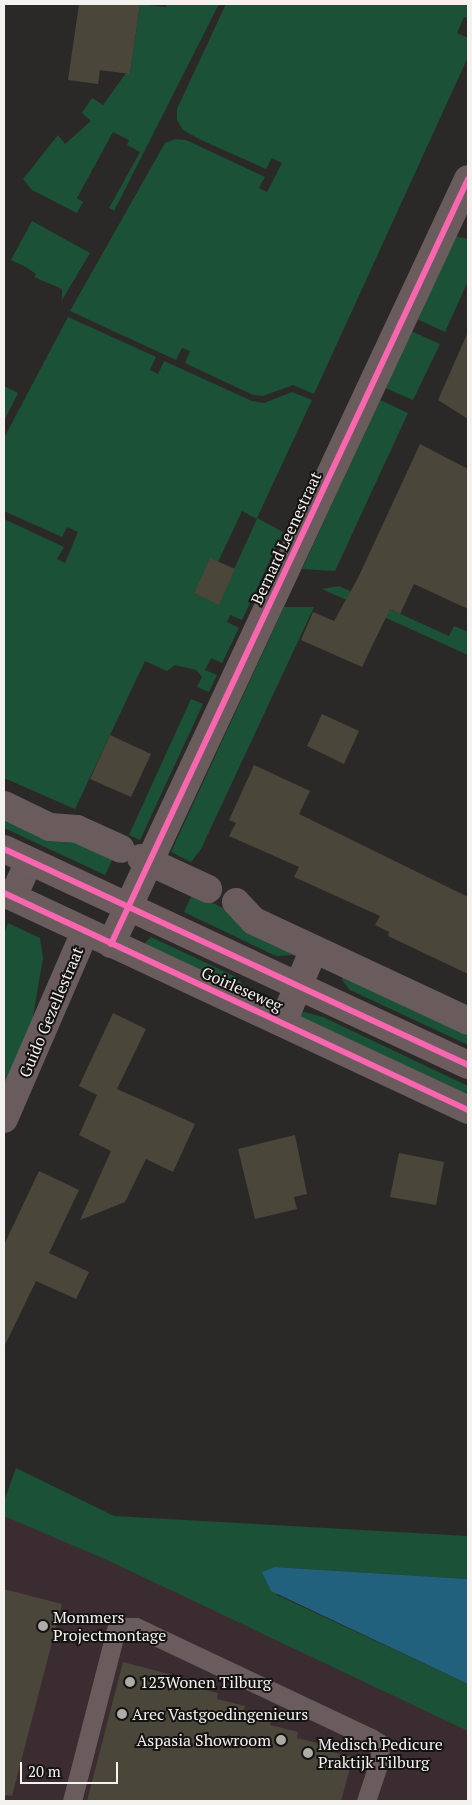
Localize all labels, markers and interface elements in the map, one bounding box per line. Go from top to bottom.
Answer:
street label: Bernard Leenestraat [247,469,325,607]
street label: Guido Gezellestraat [15,944,87,1080]
street label: Goirleseweg [199,963,285,1015]
place label: Mommers Projectmontage [53,1607,166,1645]
marker: Mommers Projectmontage [37,1620,49,1632]
place label: 123Wonen Tilburg [140,1672,271,1692]
marker: 123Wonen Tilburg [124,1676,136,1688]
place label: Arec Vastgoedingenieurs [132,1704,309,1724]
marker: Arec Vastgoedingenieurs [116,1708,128,1720]
place label: Aspasia Showroom [136,1730,271,1750]
marker: Aspasia Showroom [275,1734,287,1746]
place label: Medisch Pedicure Praktijk Tilburg [318,1734,443,1772]
marker: Medisch Pedicure Praktijk Tilburg [302,1747,314,1759]
scale bar [22,1752,120,1784]
text: 20 m [28,1761,61,1781]

